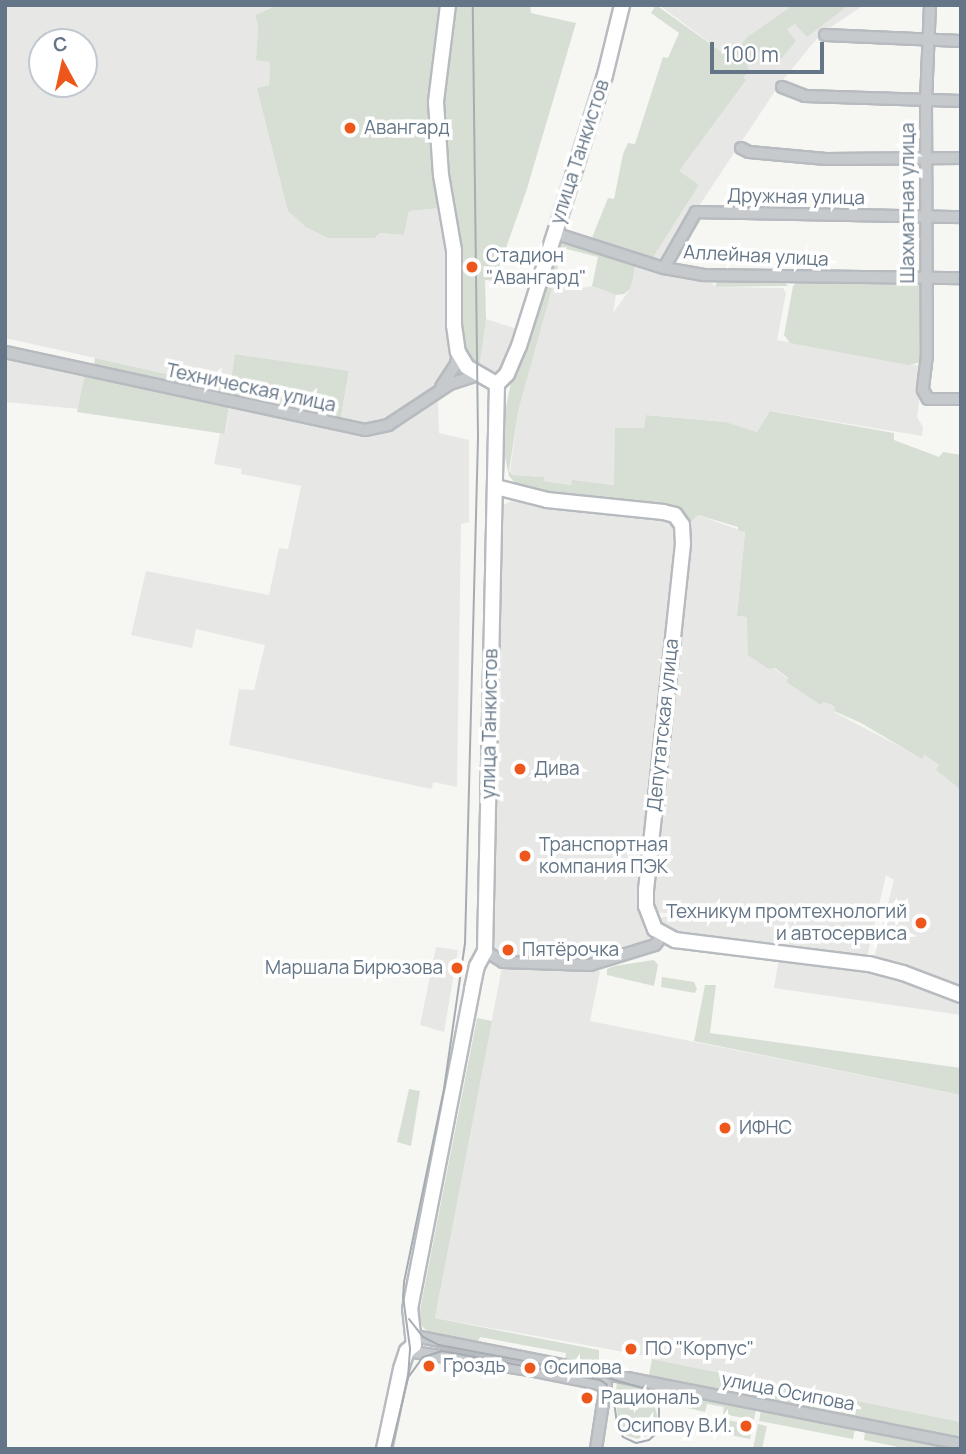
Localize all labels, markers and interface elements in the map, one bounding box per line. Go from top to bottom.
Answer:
north arrow [28,28,98,98]
scale bar [714,28,828,72]
text: С [52,30,69,58]
text: 100 m [723,40,779,68]
street label: улица Танкистов [546,77,614,227]
place label: Авангард [364,117,450,139]
marker: Авангард [342,120,358,136]
street label: Шахматная улица [897,123,919,283]
street label: Дружная улица [727,184,865,210]
street label: Аллейная улица [683,241,829,271]
place label: Стадион "Авангард" [486,245,587,289]
marker: Стадион "Авангард" [464,259,480,275]
street label: Техническая улица [164,359,338,417]
street label: Депутатская улица [643,637,683,813]
street label: улица Танкистов [477,649,503,799]
place label: Дива [534,758,580,780]
marker: Дива [512,761,528,777]
place label: Транспортная компания ПЭК [539,834,668,878]
marker: Транспортная компания ПЭК [517,848,533,864]
place label: Техникум промтехнологий и автосервиса [666,901,907,945]
marker: Техникум промтехнологий и автосервиса [913,915,929,931]
place label: Пятёрочка [522,939,619,961]
marker: Пятёрочка [500,942,516,958]
place label: Маршала Бирюзова [265,957,443,979]
marker: Маршала Бирюзова [449,960,465,976]
place label: ИФНС [739,1117,792,1139]
marker: ИФНС [717,1120,733,1136]
place label: ПО "Корпус" [645,1338,754,1360]
marker: ПО "Корпус" [623,1341,639,1357]
place label: Гроздь [443,1355,506,1377]
place label: Осипова [544,1357,622,1379]
marker: Гроздь [421,1358,437,1374]
marker: Осипова [522,1360,538,1376]
street label: улица Осипова [719,1368,857,1416]
place label: Рациональ [601,1387,700,1409]
marker: Рациональ [579,1390,595,1406]
place label: Осипову В.И. [617,1415,732,1437]
marker: Осипову В.И. [738,1418,754,1434]

